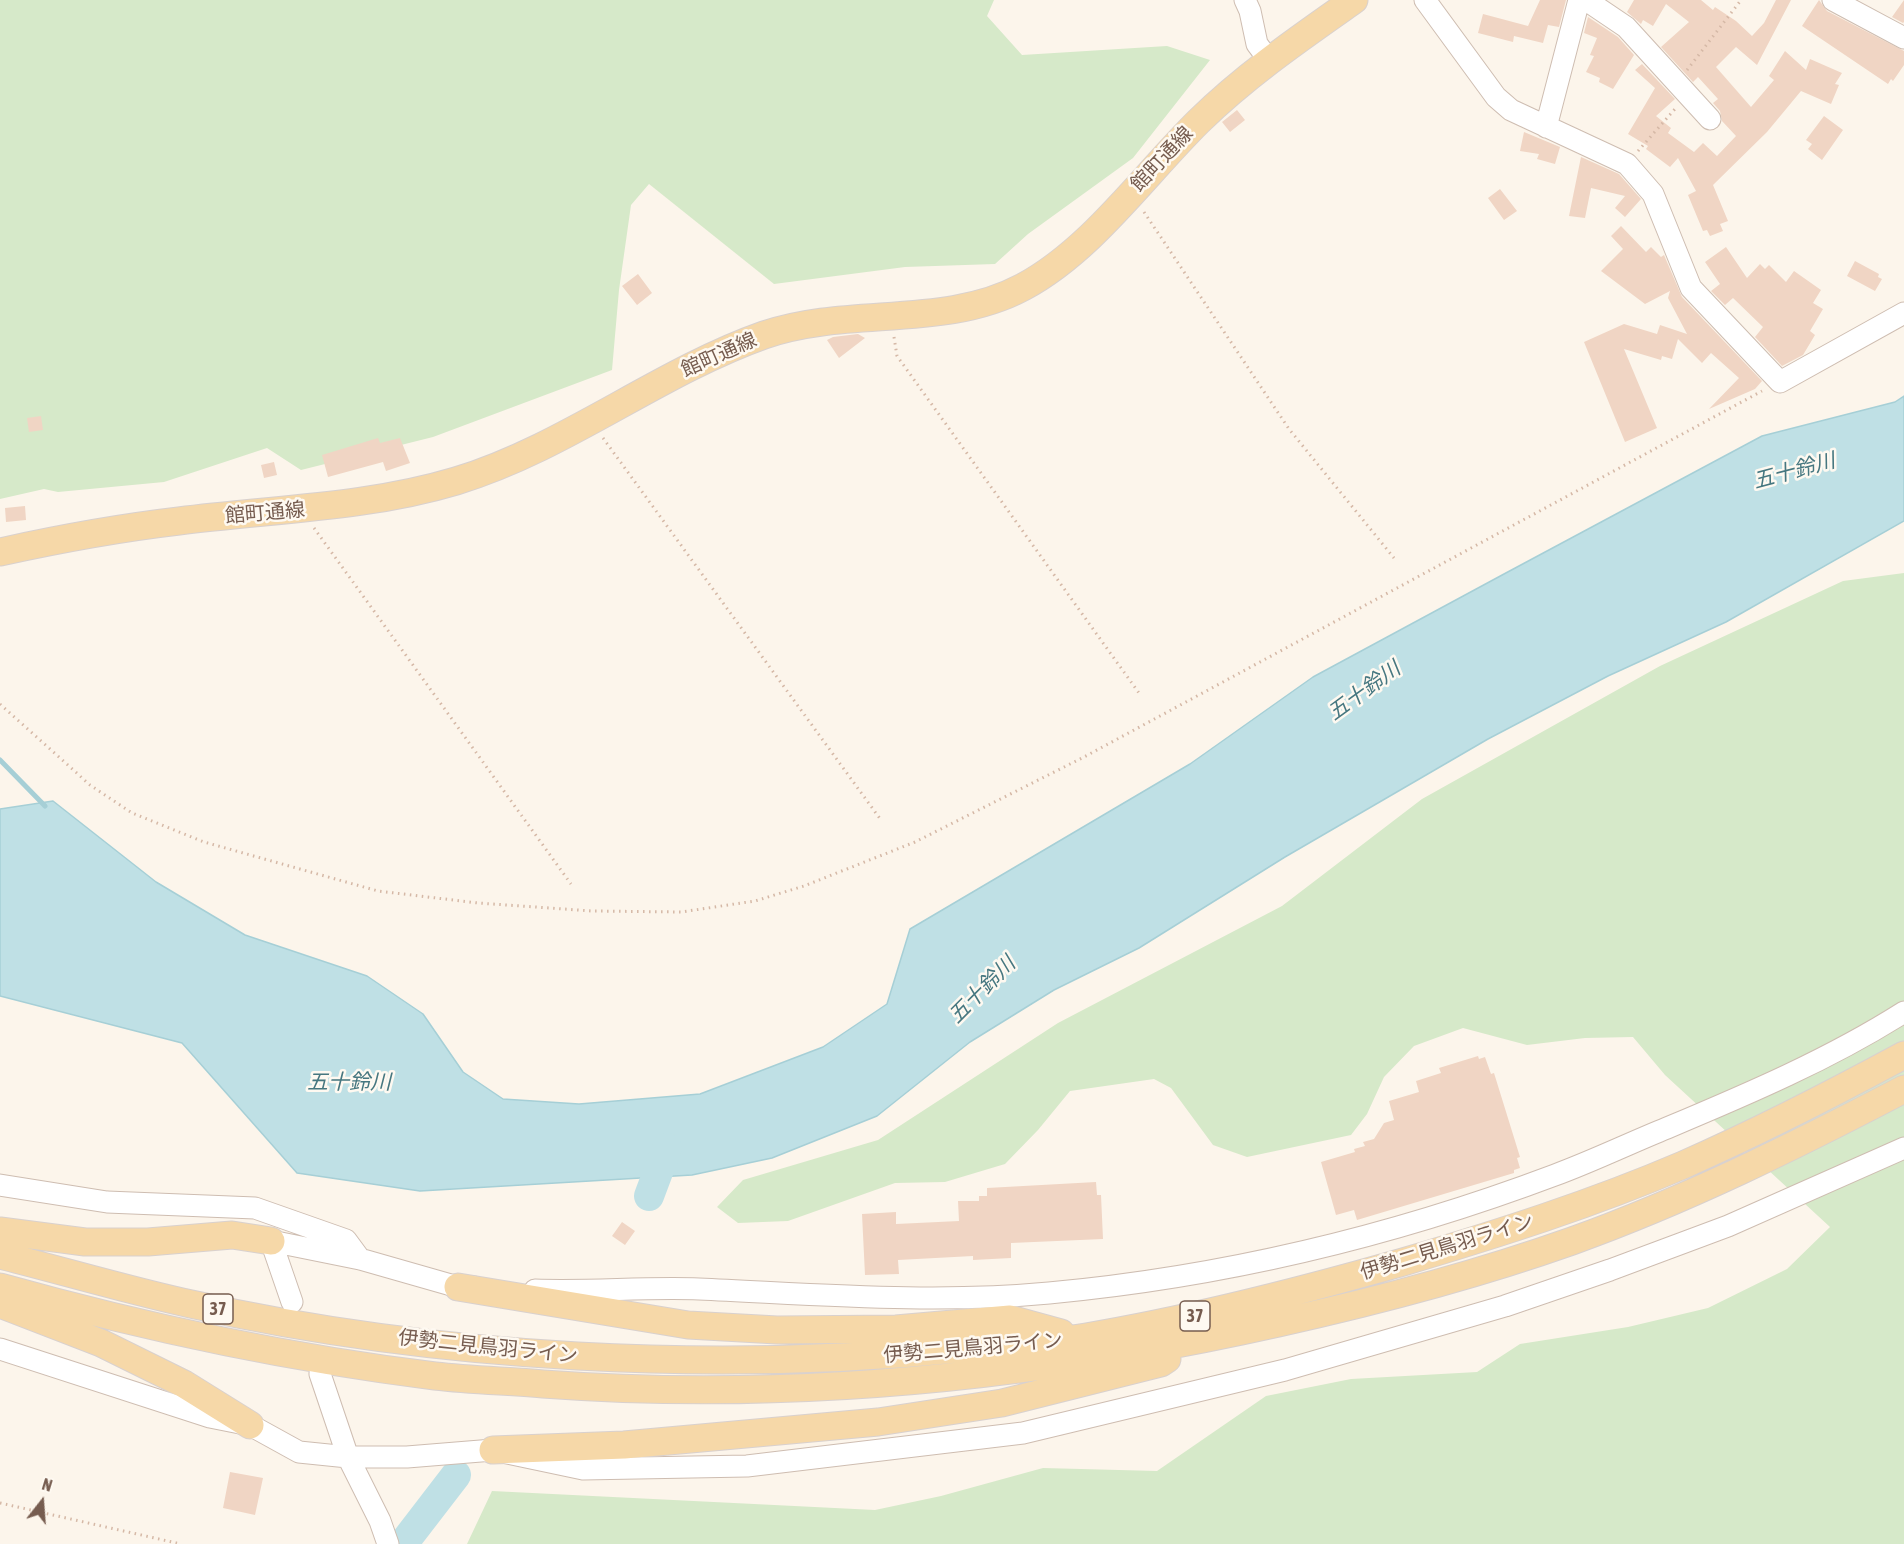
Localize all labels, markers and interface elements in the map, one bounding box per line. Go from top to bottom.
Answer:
street label: 館町通線 [1126,122,1198,196]
street label: 館町通線 [678,328,760,382]
water label: 五十鈴川 [1750,448,1838,494]
street label: 館町通線 [224,498,306,528]
water label: 五十鈴川 [1323,656,1405,726]
water label: 五十鈴川 [943,951,1021,1029]
water label: 五十鈴川 [307,1069,391,1095]
street label: 伊勢二見鳥羽ライン [1357,1209,1537,1285]
road number: 37 [203,1294,233,1324]
road number: 37 [1180,1301,1210,1331]
street label: 伊勢二見鳥羽ライン [397,1326,579,1368]
street label: 伊勢二見鳥羽ライン [882,1328,1064,1368]
north arrow [12,1472,72,1532]
text: N [40,1475,54,1495]

